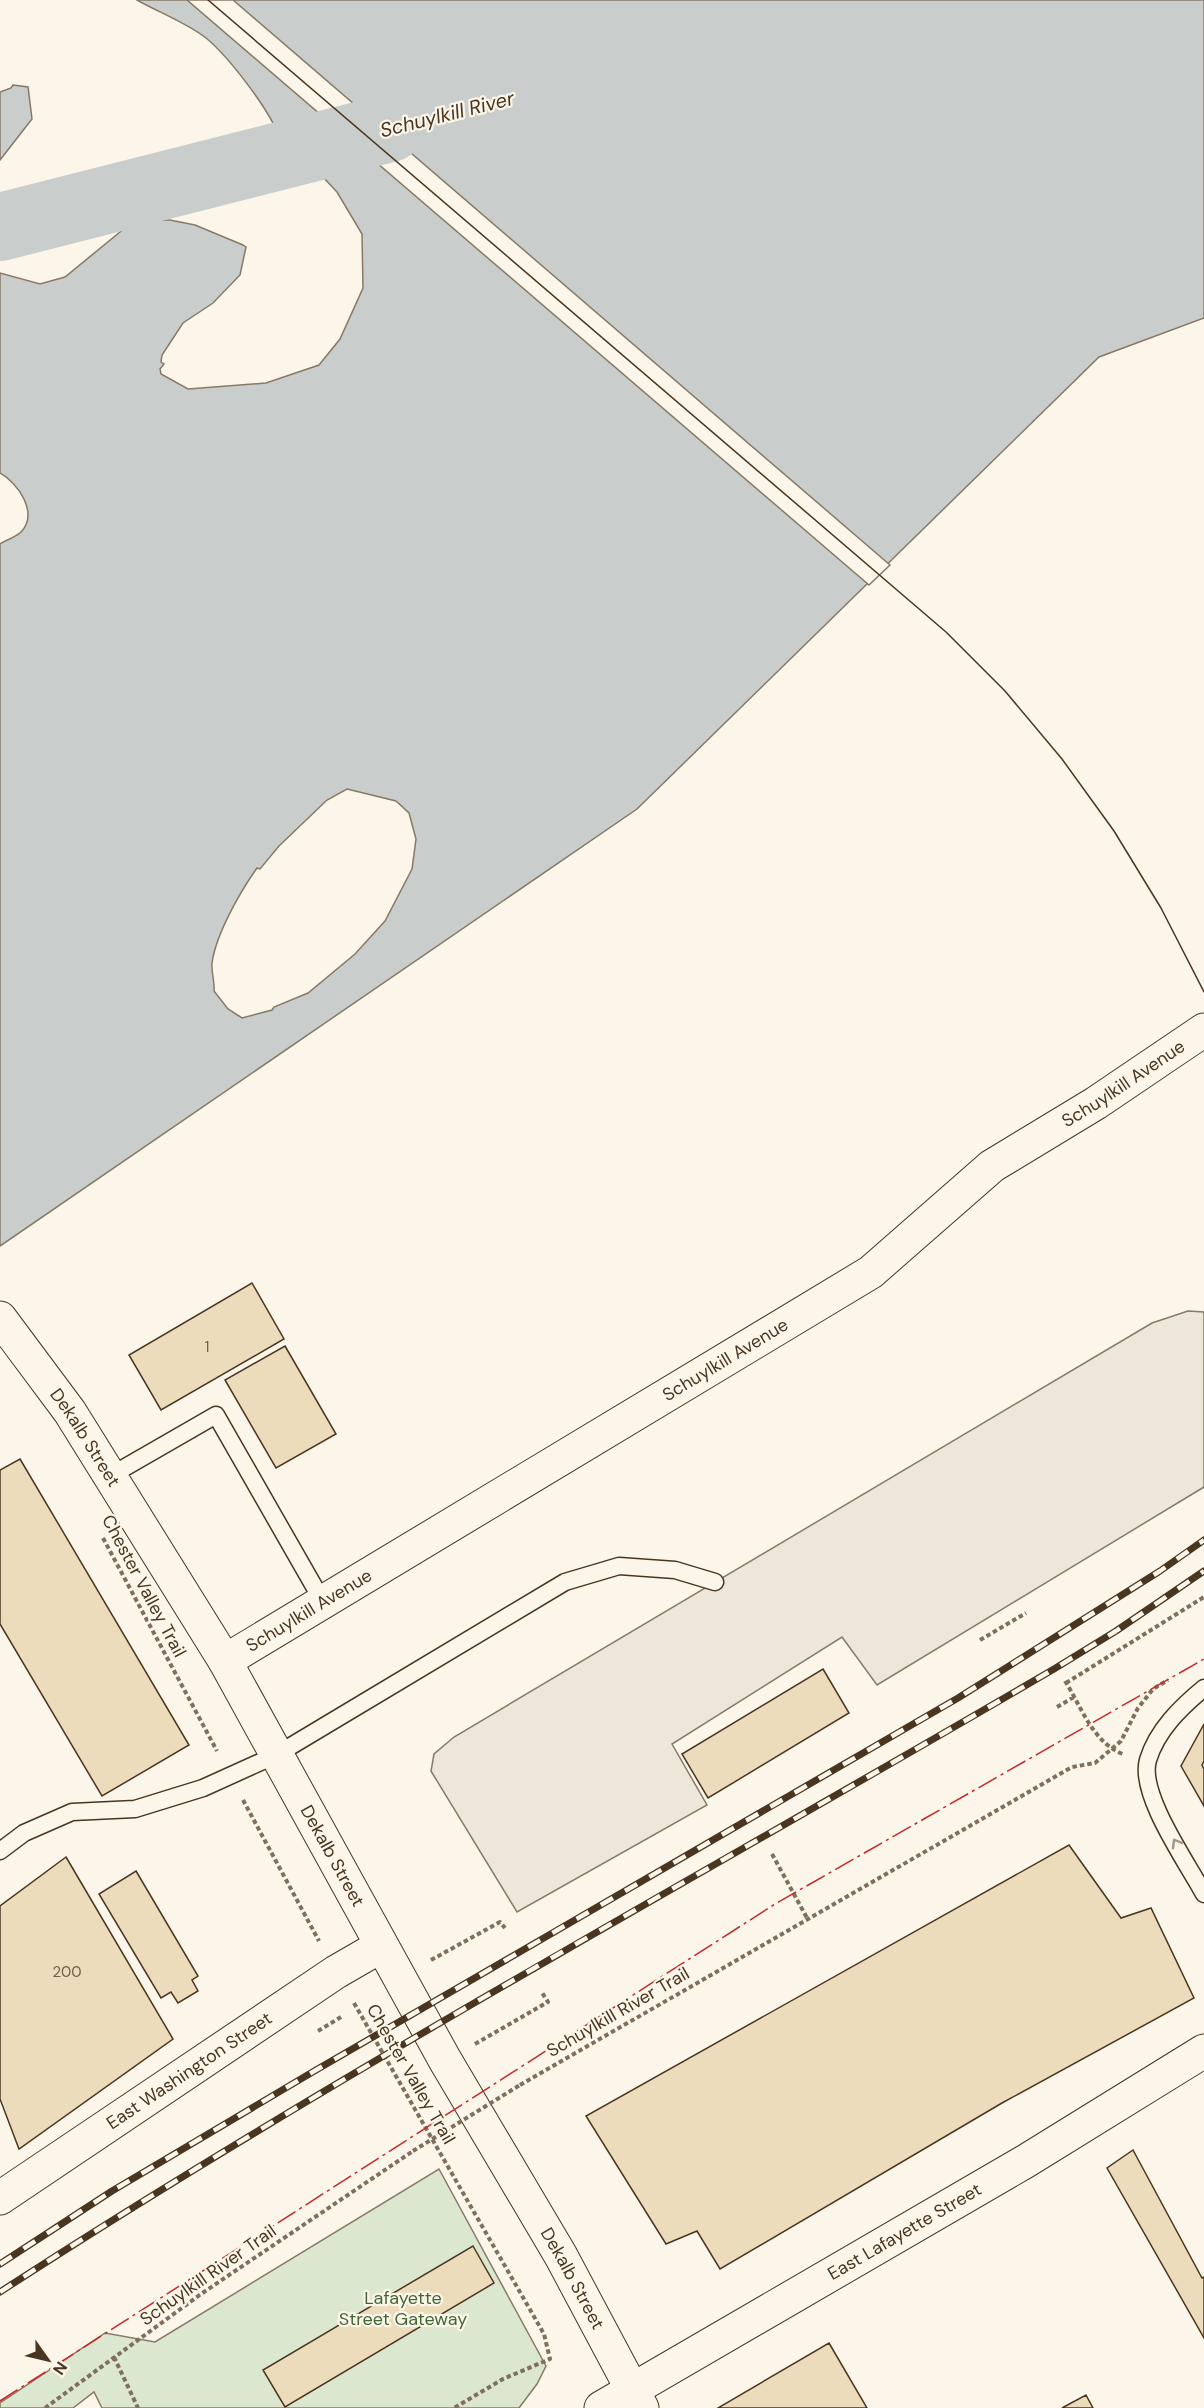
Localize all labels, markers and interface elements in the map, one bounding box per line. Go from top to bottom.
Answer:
water label: Schuylkill River [377,85,517,143]
street label: Schuylkill Avenue [1057,1034,1190,1133]
street label: Schuylkill Avenue [658,1313,793,1407]
house number: 1 [205,1337,209,1357]
street label: Dekalb Street [45,1384,126,1491]
street label: Chester Valley Trail [96,1511,192,1661]
street label: Schuylkill Avenue [242,1563,376,1658]
street label: Dekalb Street [295,1801,370,1911]
one-way arrow [1171,1839,1183,1849]
street label: Schuylkill River Trail [542,1961,694,2063]
house number: 200 [52,1962,82,1982]
street label: Chester Valley Trail [361,2000,461,2148]
street label: East Washington Street [102,2006,277,2135]
street label: East Lafayette Street [823,2178,986,2286]
street label: Schuylkill River Trail [135,2219,281,2331]
street label: Dekalb Street [535,2223,610,2333]
park label: Lafayette Street Gateway [339,2286,467,2331]
north arrow [18,2330,78,2390]
text: N [48,2357,72,2379]

